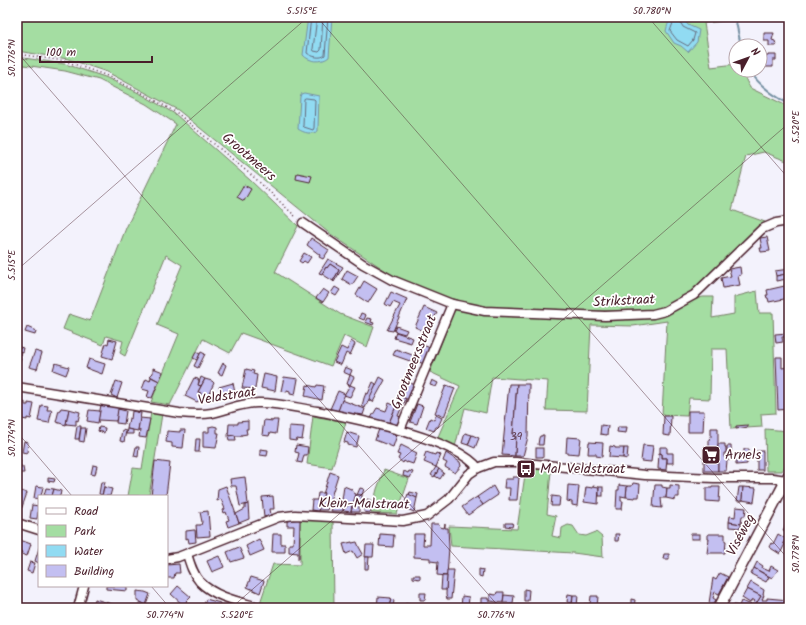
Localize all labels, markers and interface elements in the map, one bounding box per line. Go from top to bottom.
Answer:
text: 5.515°E [287,3,319,19]
text: 50.780°N [633,3,671,19]
scale bar [40,38,152,64]
north arrow [728,38,768,78]
text: 50.776°N [4,39,20,77]
text: 100 m [46,43,77,62]
text: N [746,44,764,61]
text: 5.520°E [788,109,804,144]
street label: Grootmeers [217,127,281,187]
text: 5.515°E [4,248,20,280]
street label: Strikstraat [592,288,656,314]
street label: Grootmeersstraat [385,311,443,413]
street label: Veldstraat [196,380,258,411]
text: 50.774°N [4,419,20,457]
house number: 39 [510,427,522,446]
supermarket icon: Arnels [700,444,722,466]
place label: Arnels [725,444,761,466]
bus stop icon: Mal Veldstraat [515,458,537,480]
place label: Mal Veldstraat [540,458,626,480]
street label: Klein-Malstraat [318,492,410,516]
legend [38,495,168,587]
text: Road [74,502,99,521]
street label: Viséweg [721,510,761,560]
text: Park [74,522,96,541]
text: 50.778°N [788,535,804,573]
text: Water [74,542,104,561]
text: Building [74,562,114,581]
text: 50.774°N [146,607,184,623]
text: 5.520°E [220,607,255,623]
text: 50.776°N [477,607,515,623]

